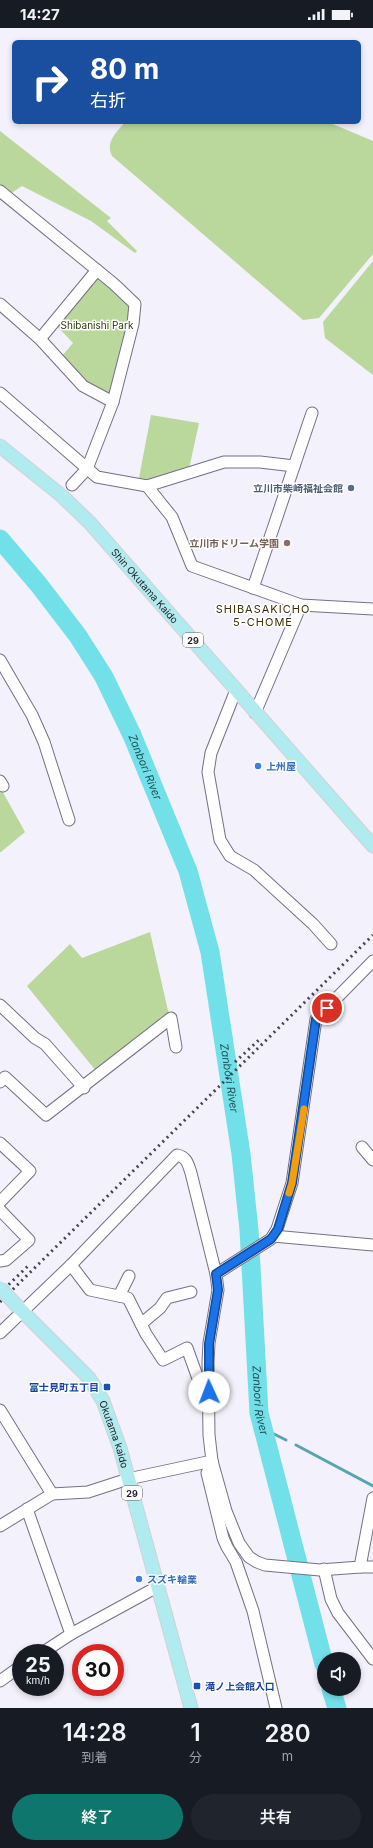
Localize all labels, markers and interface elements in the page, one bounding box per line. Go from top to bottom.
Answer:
text: 14:27 [20,5,60,24]
text: 80 m [90,52,159,86]
icon: right [24,56,76,108]
text: 右折 [90,90,126,111]
park label: Shibanishi Park [61,319,134,331]
place label: 立川市柴崎福祉会館 [253,482,343,494]
marker: 立川市柴崎福祉会館 [346,483,356,493]
place label: 立川市ドリーム学園 [189,537,279,549]
marker: 立川市ドリーム学園 [282,538,292,548]
street label: Shin Okutama Kaido [109,546,181,626]
district label: SHIBASAKICHO 5-CHOME [216,602,310,629]
road number: 29 [183,633,203,647]
water label: Zanbori River [125,732,165,803]
place label: 上州屋 [266,760,296,772]
marker: 上州屋 [253,761,263,771]
pin [310,991,344,1025]
icon: arrive [316,997,338,1019]
water label: Zanbori River [217,1042,242,1114]
water label: Zanbori River [249,1365,272,1437]
position arrow [188,1371,230,1413]
place label: 富士見町五丁目 [29,1381,99,1393]
marker: 富士見町五丁目 [102,1382,112,1392]
street label: Okutama kaido [97,1399,131,1469]
road number: 29 [122,1486,142,1500]
place label: スズキ輪業 [147,1573,197,1585]
marker: スズキ輪業 [134,1574,144,1584]
speed limit sign: 30 [72,1644,124,1696]
map controls [317,1652,361,1696]
button: sound [317,1652,361,1696]
text: 25 [25,1653,51,1677]
text: km/h [26,1674,50,1686]
place label: 滝ノ上会館入口 [205,1680,275,1692]
marker: 滝ノ上会館入口 [192,1681,202,1691]
text: 14:28 [62,1718,127,1747]
text: 1 [190,1718,201,1747]
text: 280 [264,1719,311,1748]
text: m [282,1748,293,1764]
text: 到着 [81,1749,107,1765]
text: 分 [189,1749,202,1765]
button: 終了 [12,1794,183,1840]
button: 共有 [191,1794,361,1840]

